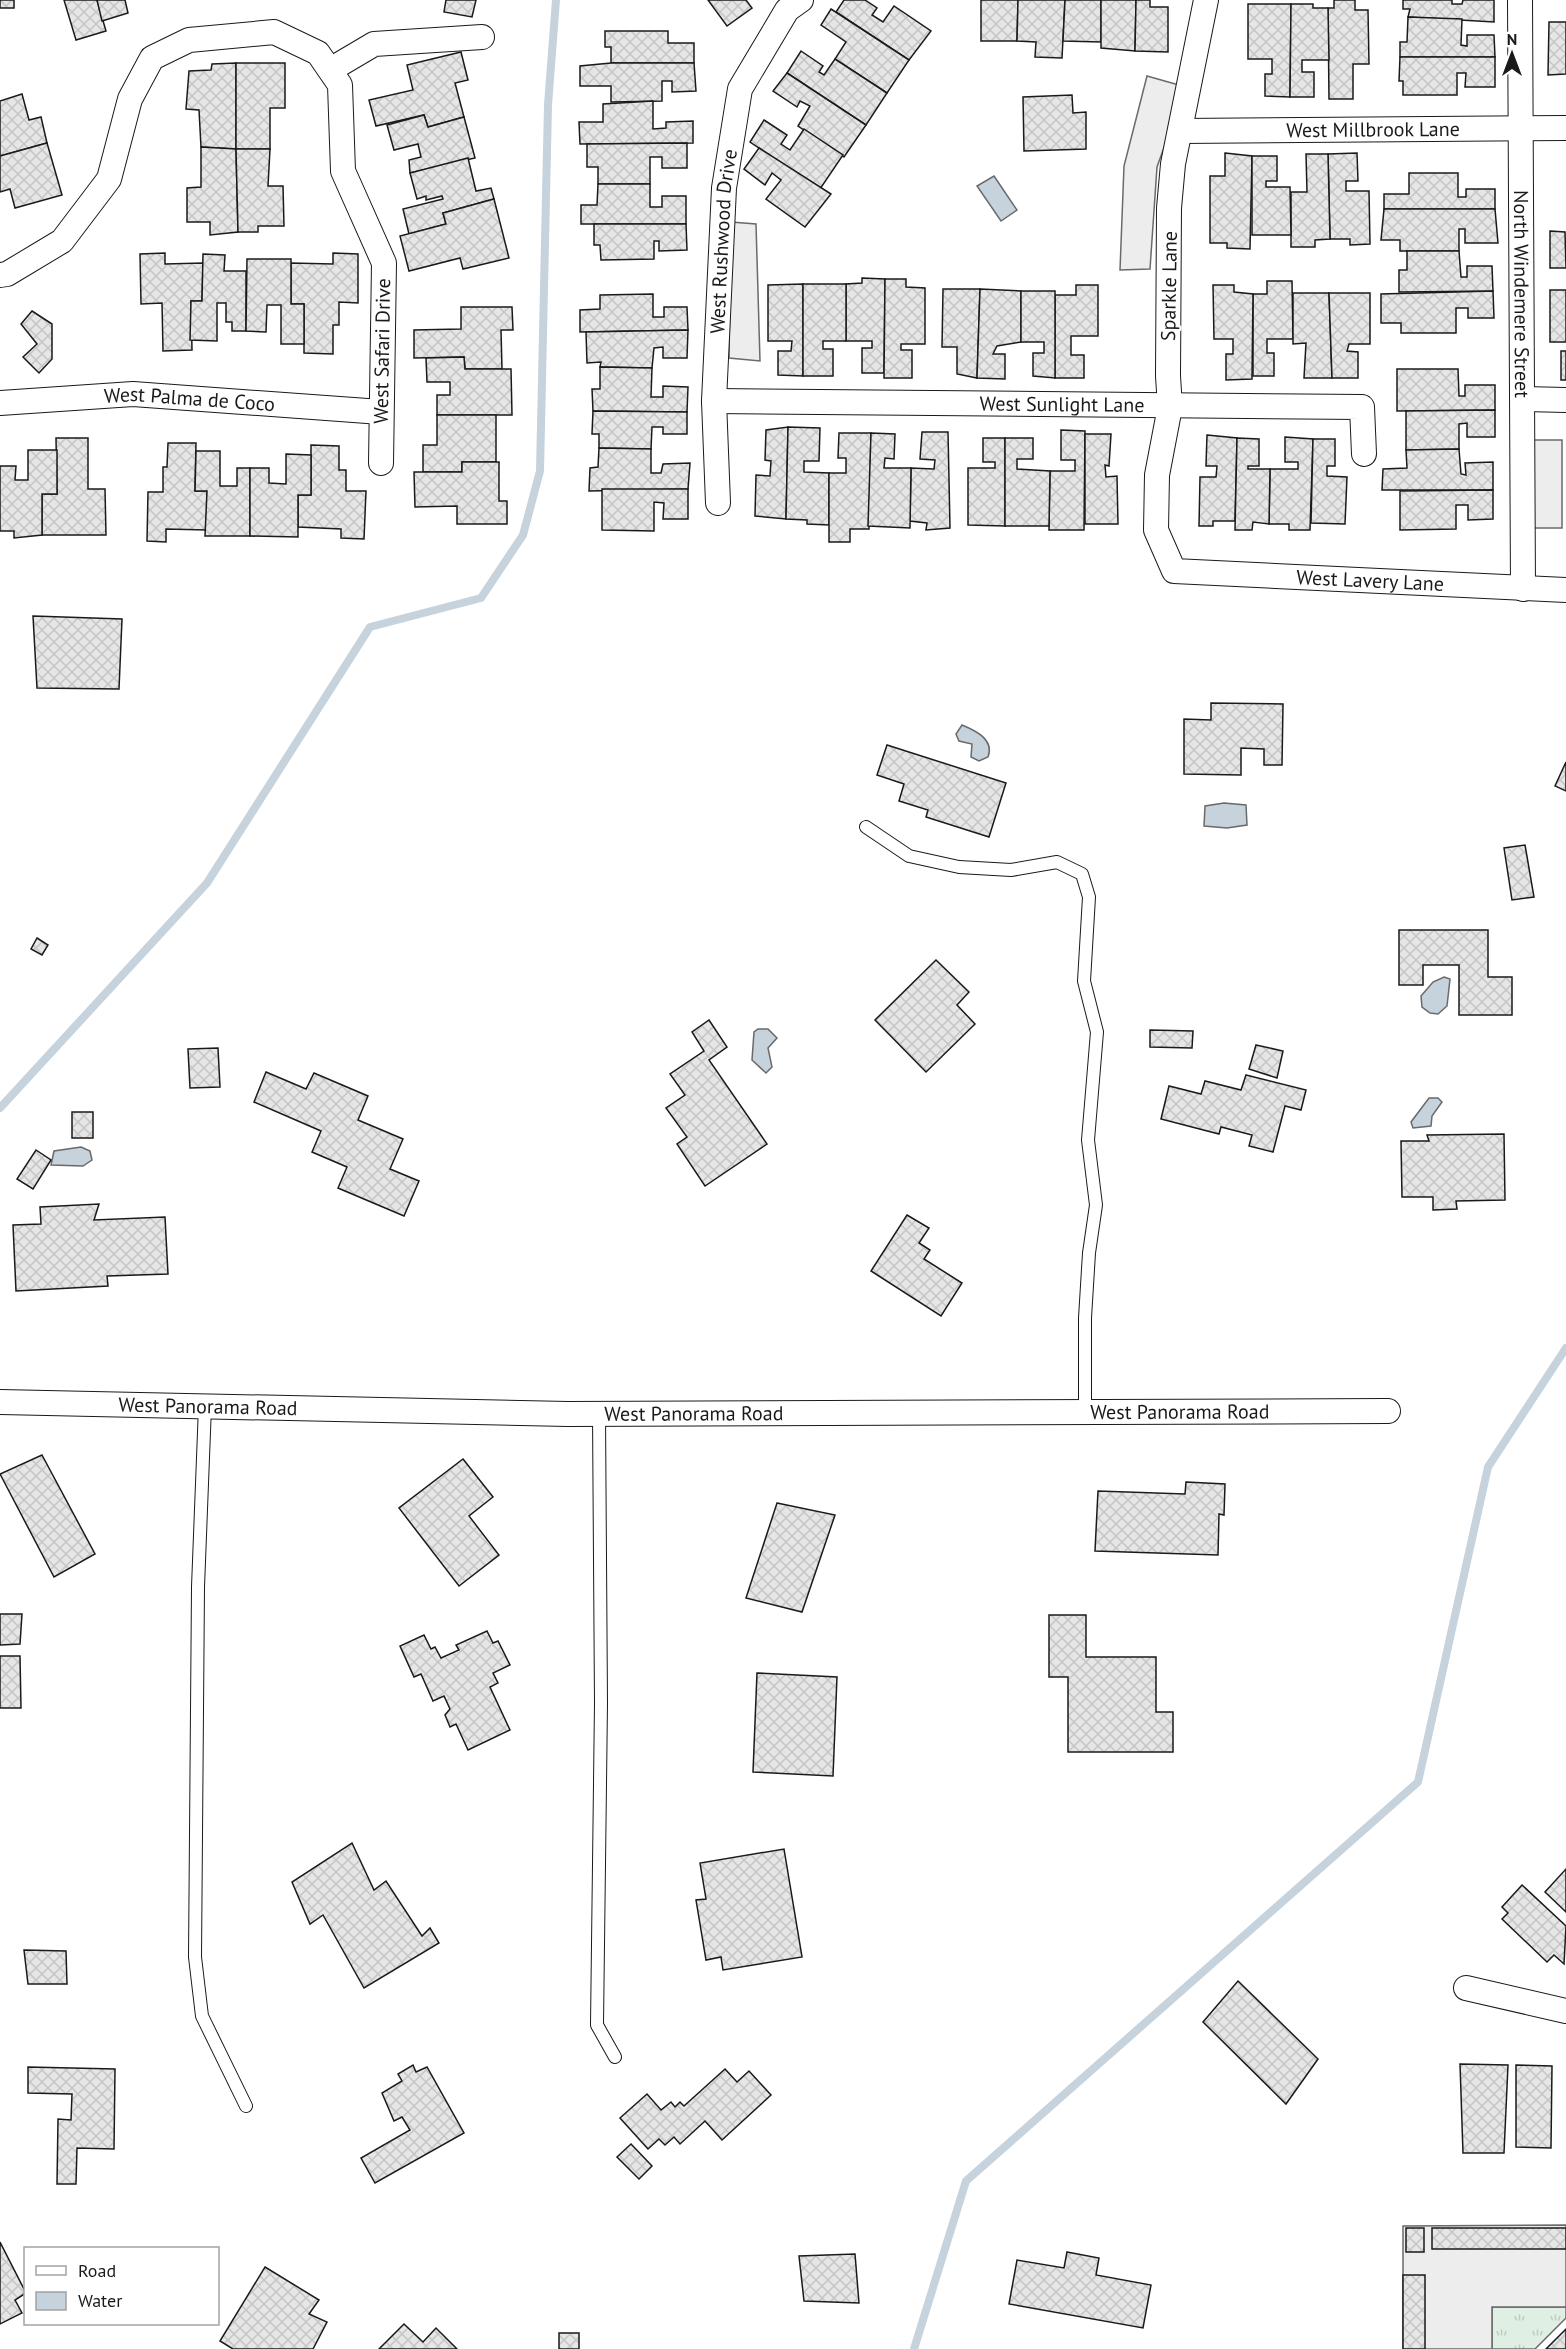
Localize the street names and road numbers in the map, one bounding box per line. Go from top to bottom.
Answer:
street label: West Millbrook Lane [1286,116,1460,143]
street label: West Rushwood Drive [704,147,743,334]
street label: North Windemere Street [1508,190,1535,398]
street label: Sparkle Lane [1155,231,1183,341]
street label: West Safari Drive [368,278,396,424]
street label: West Palma de Coco [103,381,276,417]
street label: West Sunlight Lane [979,390,1145,418]
street label: West Lavery Lane [1296,564,1445,597]
street label: West Panorama Road [118,1392,298,1421]
street label: West Panorama Road [1090,1398,1270,1425]
street label: West Panorama Road [604,1400,784,1427]

